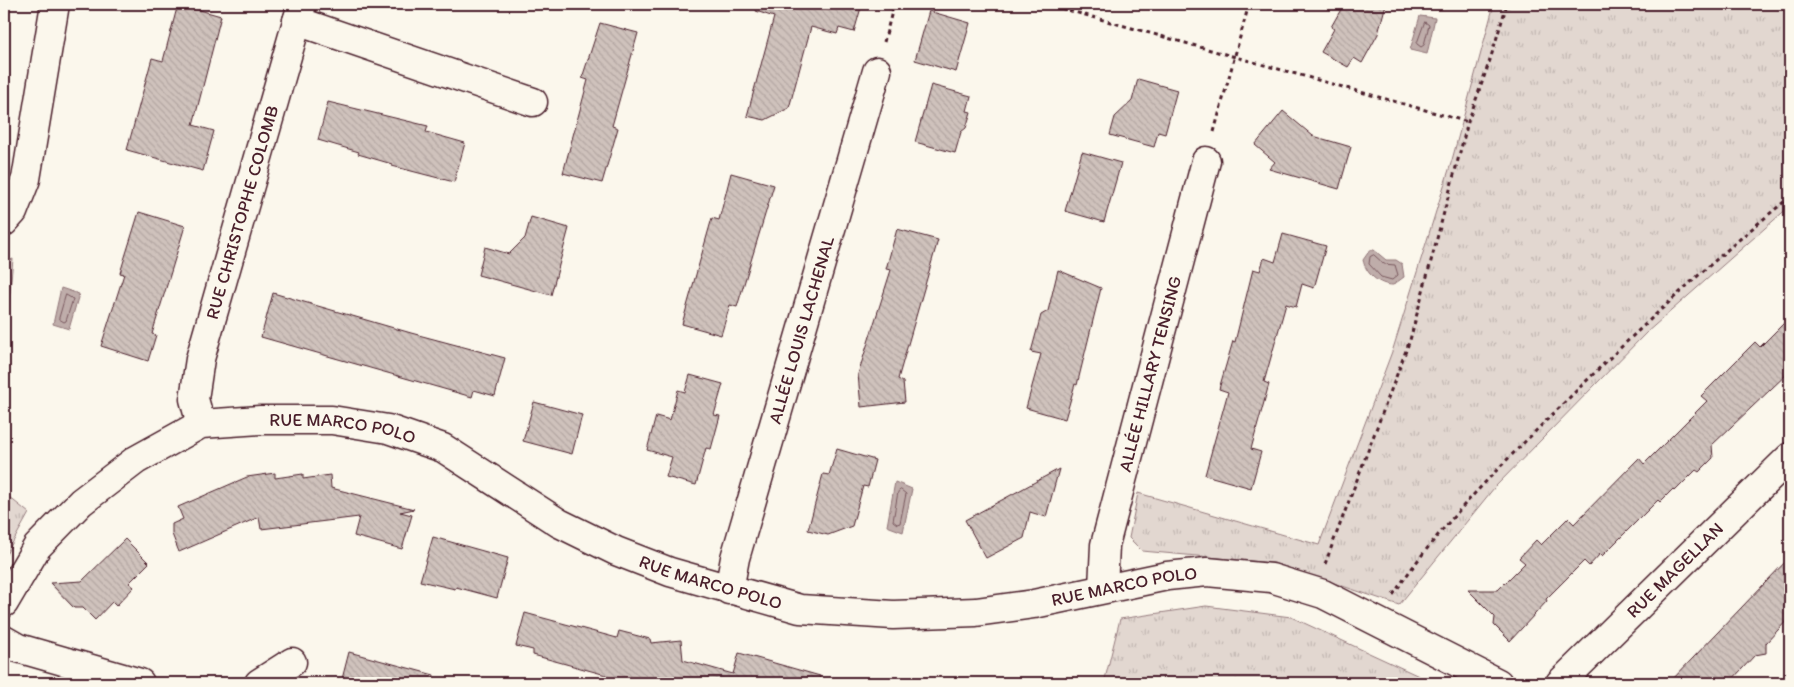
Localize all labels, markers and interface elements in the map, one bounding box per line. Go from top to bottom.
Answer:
street label: RUE CHRISTOPHE COLOMB [201,103,283,322]
street label: ALLÉE LOUIS LACHENAL [764,234,839,426]
street label: ALLÉE HILLARY TENSING [1114,273,1186,474]
street label: RUE MARCO POLO [269,409,419,449]
street label: RUE MAGELLAN [1622,518,1728,623]
street label: RUE MARCO POLO [636,550,785,614]
street label: RUE MARCO POLO [1049,562,1198,611]

